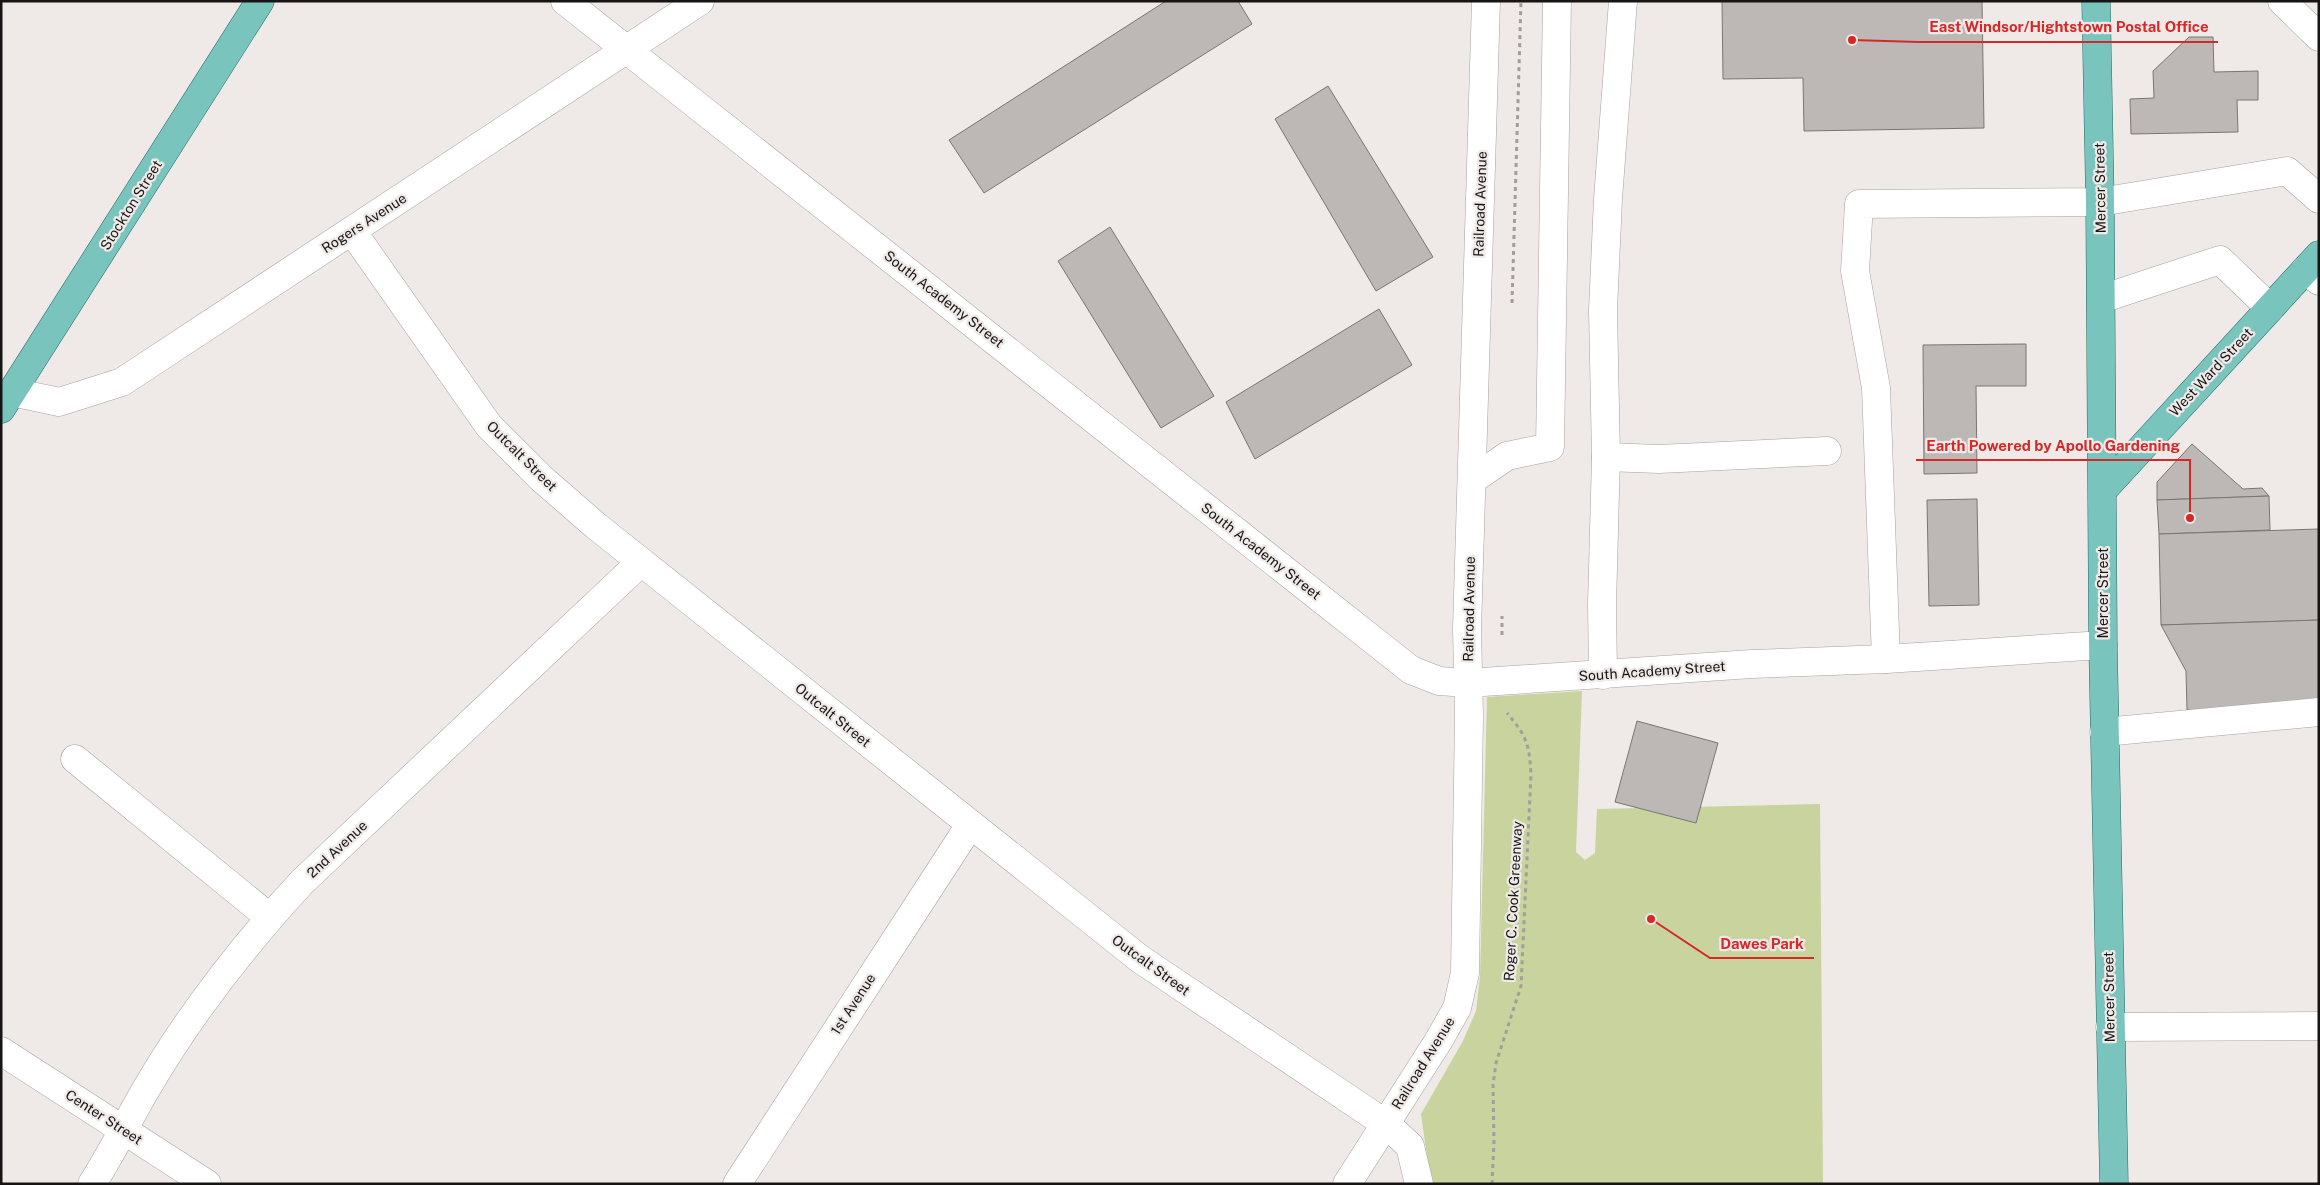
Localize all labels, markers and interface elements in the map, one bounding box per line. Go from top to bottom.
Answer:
callout: East Windsor/Hightstown Postal Office [1919,12,2218,42]
text: East Windsor/Hightstown Postal Office [1929,18,2209,35]
street label: Mercer Street [2091,142,2109,234]
street label: Railroad Avenue [1470,151,1490,257]
street label: Stockton Street [97,157,165,253]
street label: Rogers Avenue [319,190,409,256]
street label: South Academy Street [881,247,1007,351]
street label: West Ward Street [2166,325,2256,419]
street label: Outcalt Street [484,418,560,494]
callout: Earth Powered by Apollo Gardening [1916,430,2190,460]
text: Earth Powered by Apollo Gardening [1926,437,2180,454]
street label: South Academy Street [1198,499,1324,603]
street label: Mercer Street [2095,548,2111,638]
street label: Railroad Avenue [1460,556,1478,662]
street label: South Academy Street [1578,658,1726,684]
street label: Outcalt Street [792,680,874,750]
street label: 2nd Avenue [304,817,370,881]
street label: Roger C. Cook Greenway [1501,820,1525,981]
callout: Dawes Park [1710,928,1814,958]
street label: Outcalt Street [1109,931,1193,999]
text: Dawes Park [1720,935,1804,952]
street label: Mercer Street [2100,951,2118,1043]
street label: 1st Avenue [827,970,879,1038]
street label: Railroad Avenue [1388,1014,1458,1112]
street label: Center Street [63,1086,145,1148]

